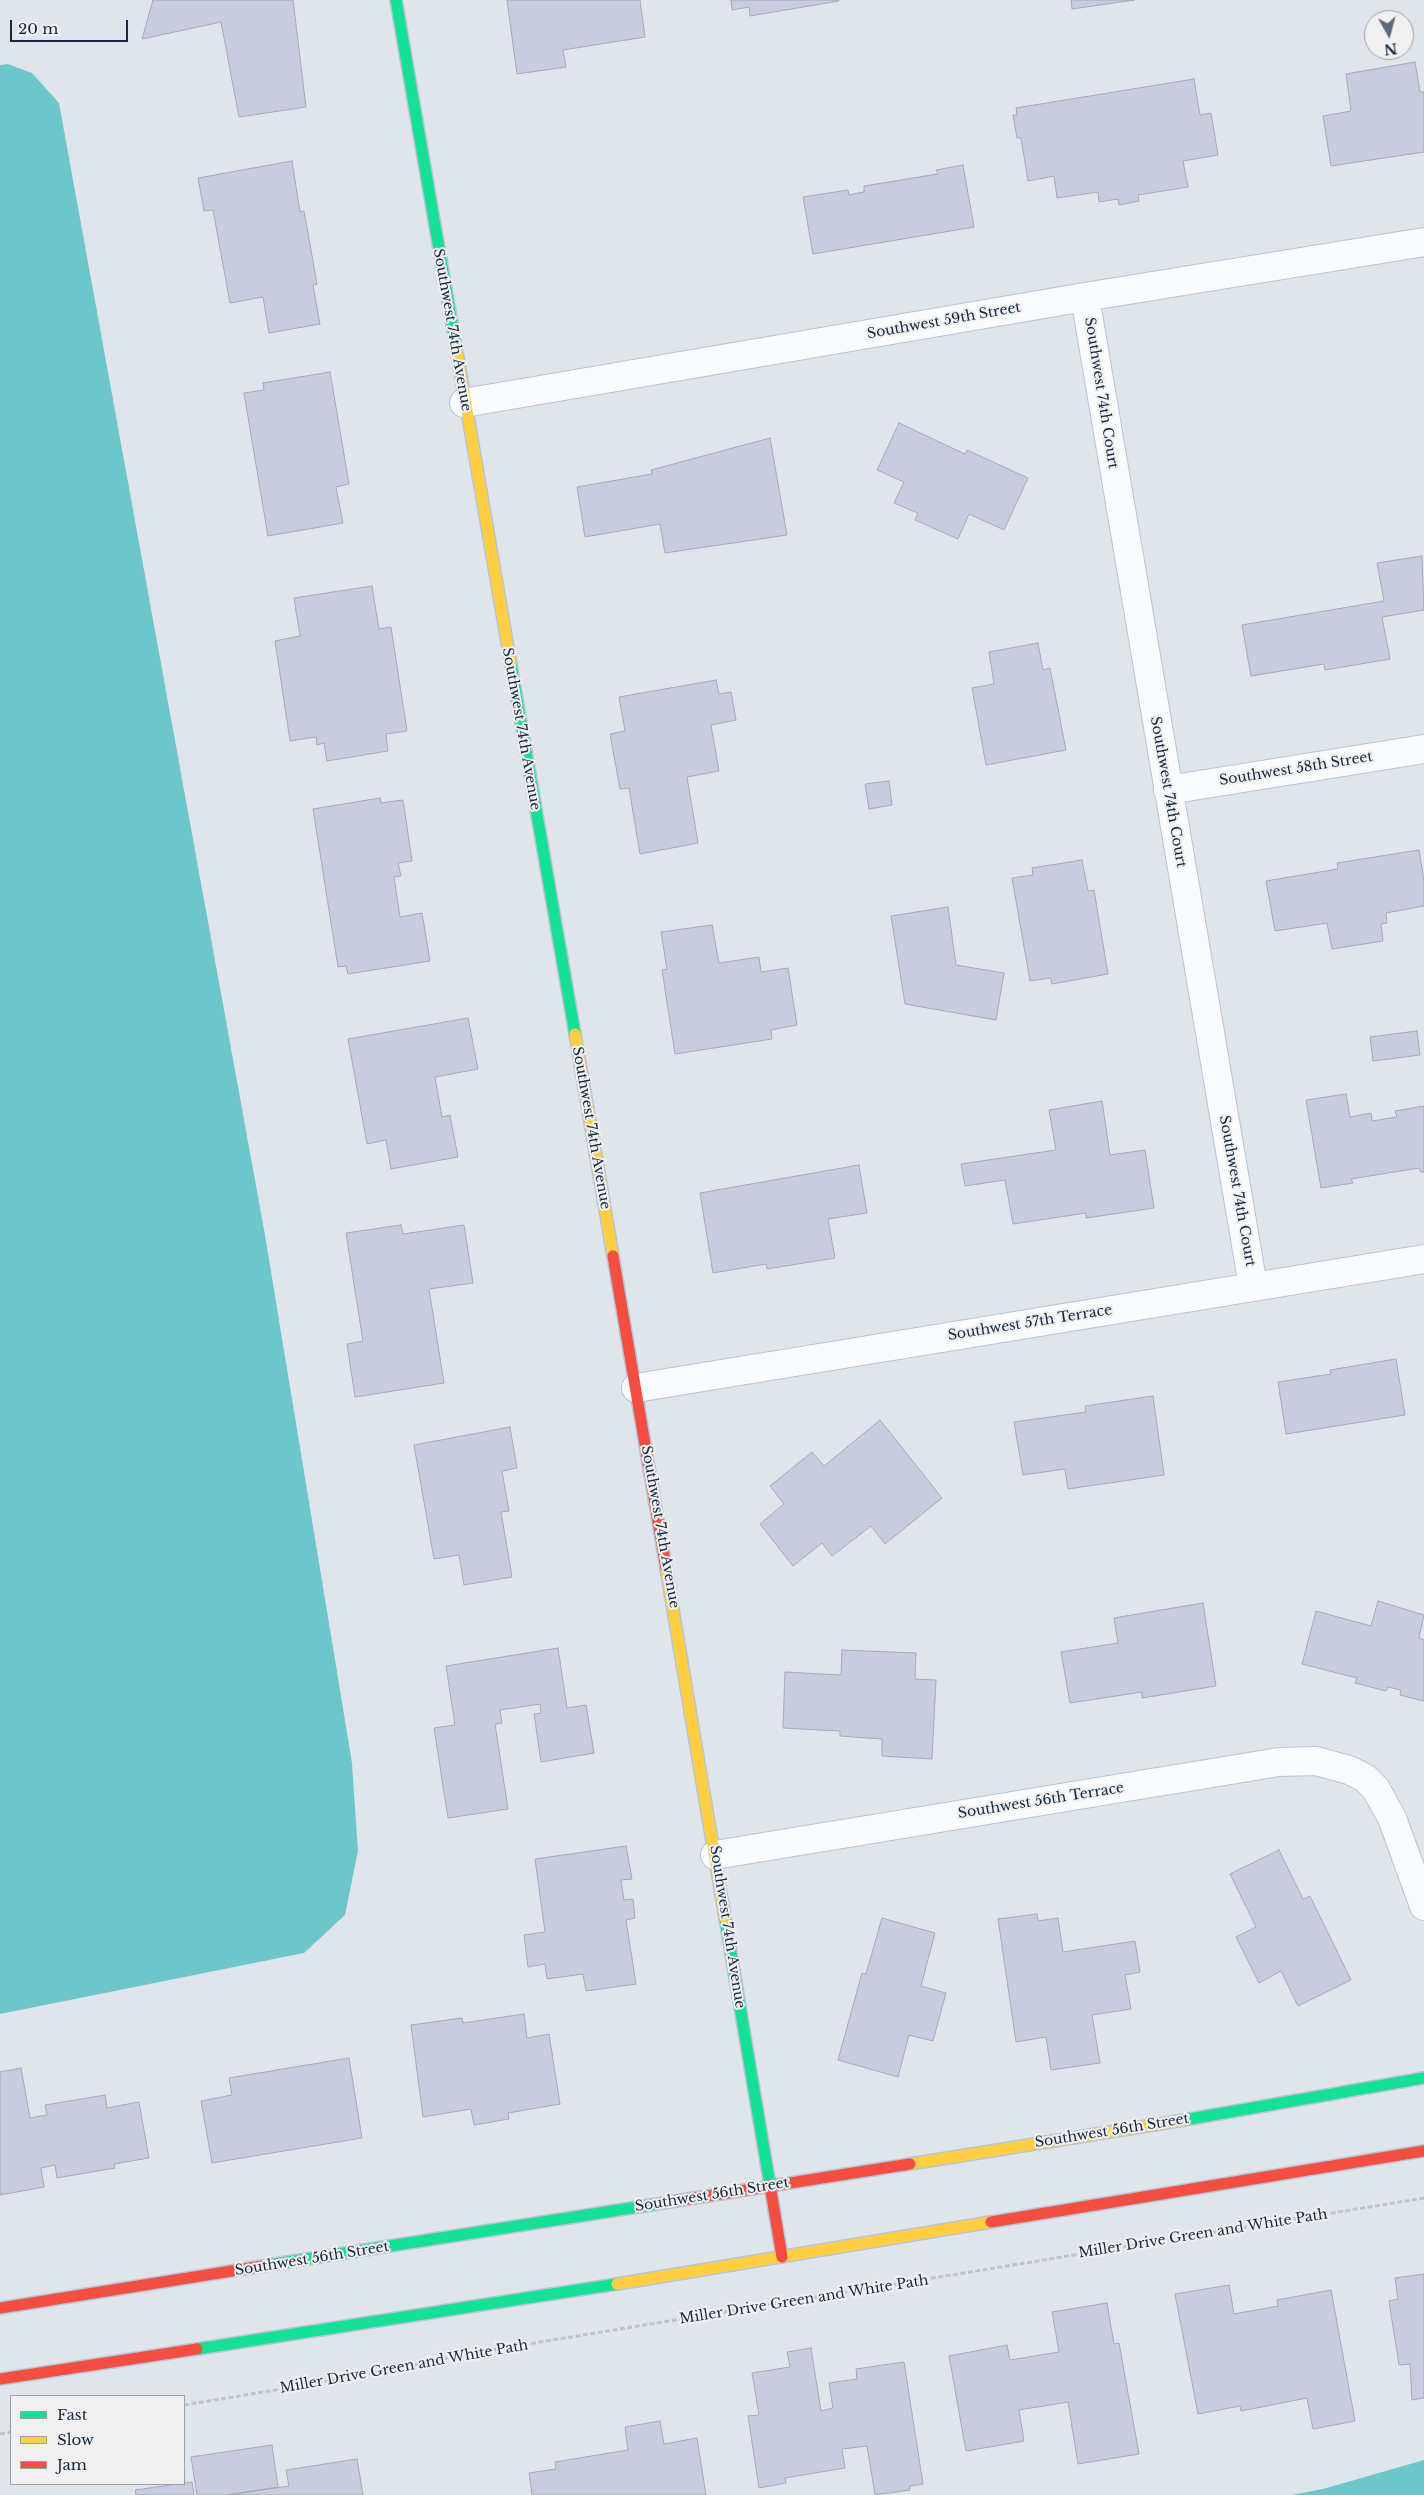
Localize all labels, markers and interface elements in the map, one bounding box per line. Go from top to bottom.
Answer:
scale bar [12,10,130,42]
north arrow [1364,10,1414,60]
text: 20 m [18,19,58,38]
text: N [1383,39,1398,59]
street label: Southwest 74th Avenue [429,247,475,413]
street label: Southwest 59th Street [866,299,1022,343]
street label: Southwest 74th Court [1081,316,1121,470]
street label: Southwest 74th Avenue [498,646,544,812]
street label: Southwest 74th Court [1146,715,1190,869]
street label: Southwest 58th Street [1218,749,1374,789]
street label: Southwest 74th Avenue [568,1045,614,1211]
street label: Southwest 74th Court [1215,1114,1259,1268]
street label: Southwest 57th Terrace [947,1302,1113,1344]
street label: Southwest 74th Avenue [637,1444,683,1610]
street label: Southwest 56th Terrace [957,1780,1125,1822]
street label: Southwest 74th Avenue [706,1844,748,2010]
street label: Southwest 56th Street [1034,2111,1190,2151]
street label: Southwest 56th Street [634,2175,790,2215]
street label: Miller Drive Green and White Path [1077,2206,1329,2262]
street label: Southwest 56th Street [234,2239,390,2279]
street label: Miller Drive Green and White Path [678,2272,930,2328]
street label: Miller Drive Green and White Path [279,2337,529,2397]
legend [10,2395,185,2485]
text: Fast [57,2405,87,2424]
text: Slow [57,2430,94,2449]
text: Jam [57,2455,87,2474]

